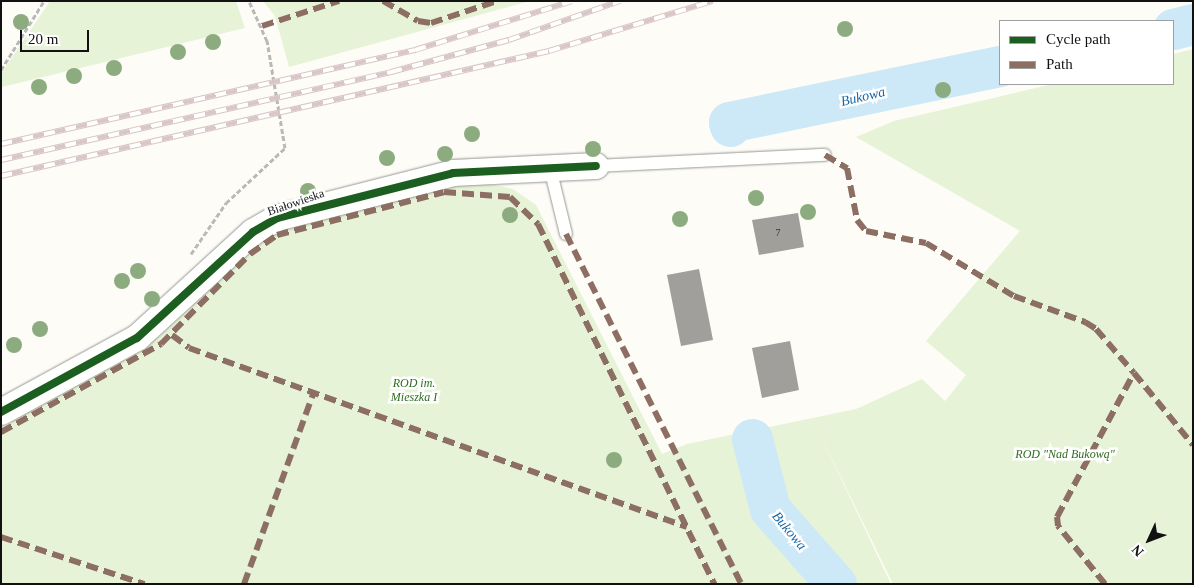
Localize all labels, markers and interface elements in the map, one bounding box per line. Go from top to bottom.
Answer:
scale bar [22,20,91,52]
legend [999,20,1174,85]
text: 20 m [28,31,58,47]
text: Cycle path [1046,31,1111,47]
text: Path [1046,56,1073,72]
water label: Bukowa [839,84,887,110]
street label: Białowieska [266,187,326,219]
house number: 7 [776,227,780,239]
park label: ROD im. Mieszka I [391,377,437,405]
park label: ROD "Nad Bukową" [1015,448,1115,462]
water label: Bukowa [768,508,810,554]
north arrow [1124,515,1174,565]
text: N [1129,542,1147,559]

